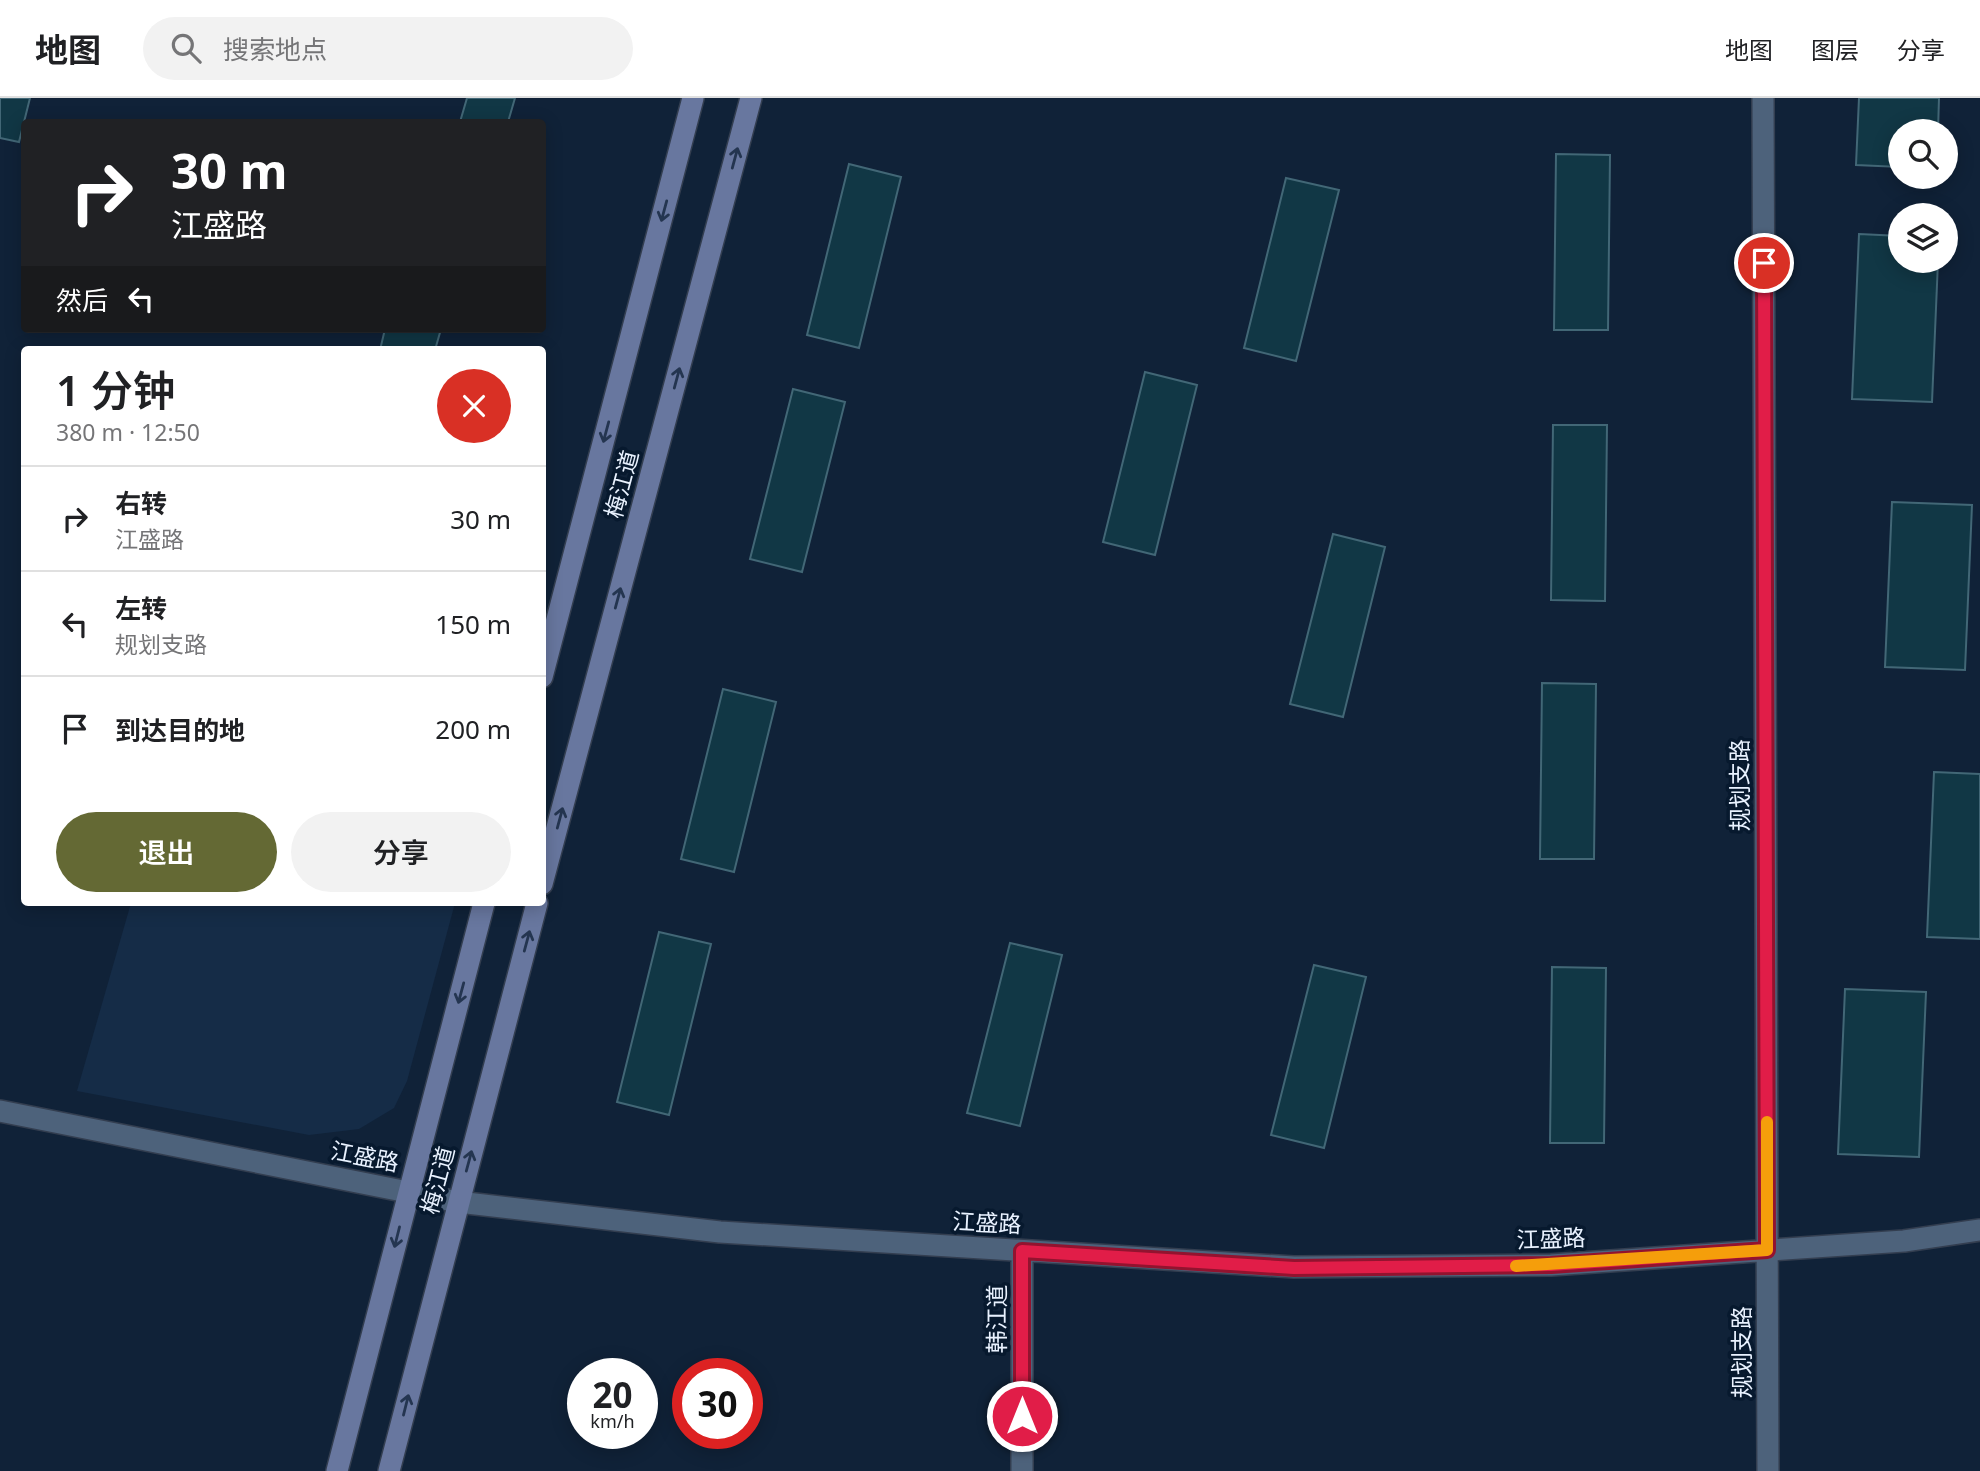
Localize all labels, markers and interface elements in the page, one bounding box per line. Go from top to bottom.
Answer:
search box [143,17,633,80]
text: 地图 [35,27,101,72]
icon: search [167,29,205,67]
text: 搜索地点 [223,31,327,67]
text: 地图 [1725,33,1773,66]
text: 图层 [1811,33,1859,66]
text: 分享 [1897,33,1945,66]
map controls [1888,119,1958,273]
button: search [1888,119,1958,189]
text: 30 m [171,137,288,203]
icon: right [56,147,147,238]
one-way arrow [729,147,742,170]
one-way arrow [656,200,669,222]
text: 江盛路 [171,203,267,246]
button: layers [1888,203,1958,273]
pin [1734,233,1794,293]
icon: arrive [1745,244,1783,282]
icon: left [122,280,160,318]
text: 然后 [56,282,108,318]
text: 1 分钟 [56,361,175,418]
one-way arrow [671,367,684,390]
button: close [437,369,511,443]
text: 380 m · 12:50 [56,416,200,448]
one-way arrow [599,420,612,443]
street label: 梅江道 [597,447,645,521]
text: 右转 [115,485,167,521]
icon: right [56,500,94,538]
text: 30 m [450,501,511,537]
text: 江盛路 [115,523,184,555]
one-way arrow [612,587,625,610]
text: 左转 [115,590,167,626]
icon: left [56,605,94,643]
text: 150 m [435,606,511,642]
text: 规划支路 [115,628,207,660]
icon: arrive [56,710,94,748]
text: 200 m [435,711,511,747]
text: 到达目的地 [115,712,245,748]
street label: 规划支路 [1723,739,1755,831]
one-way arrow [554,807,567,830]
button: 退出 [56,812,277,892]
button: 分享 [291,812,511,892]
one-way arrow [521,930,534,953]
one-way arrow [453,982,466,1004]
street label: 江盛路 [328,1134,402,1178]
street label: 梅江道 [413,1143,461,1217]
one-way arrow [463,1150,476,1173]
street label: 江盛路 [952,1204,1022,1240]
street label: 江盛路 [1516,1221,1586,1255]
one-way arrow [390,1225,403,1248]
street label: 韩江道 [980,1285,1012,1354]
street label: 规划支路 [1725,1306,1757,1398]
speed limit sign: 30 [672,1358,763,1449]
text: 20 [592,1371,633,1418]
position arrow [985,1379,1059,1453]
one-way arrow [400,1394,413,1417]
text: km/h [590,1409,635,1433]

